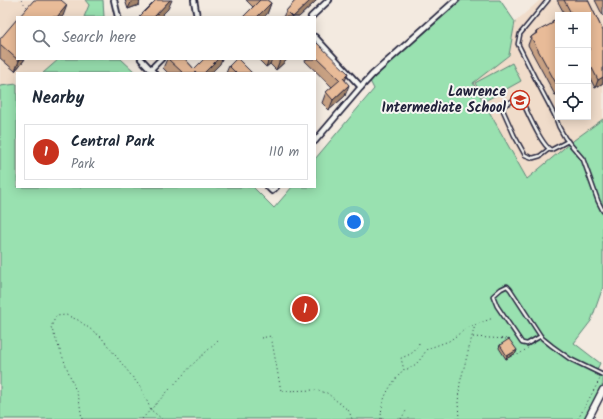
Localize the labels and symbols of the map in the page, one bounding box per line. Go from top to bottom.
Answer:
place label: Lawrence Intermediate School [382,81,506,119]
school or university icon: Lawrence Intermediate School [509,89,531,111]
your location [344,212,364,232]
pin: 1 [292,294,318,324]

